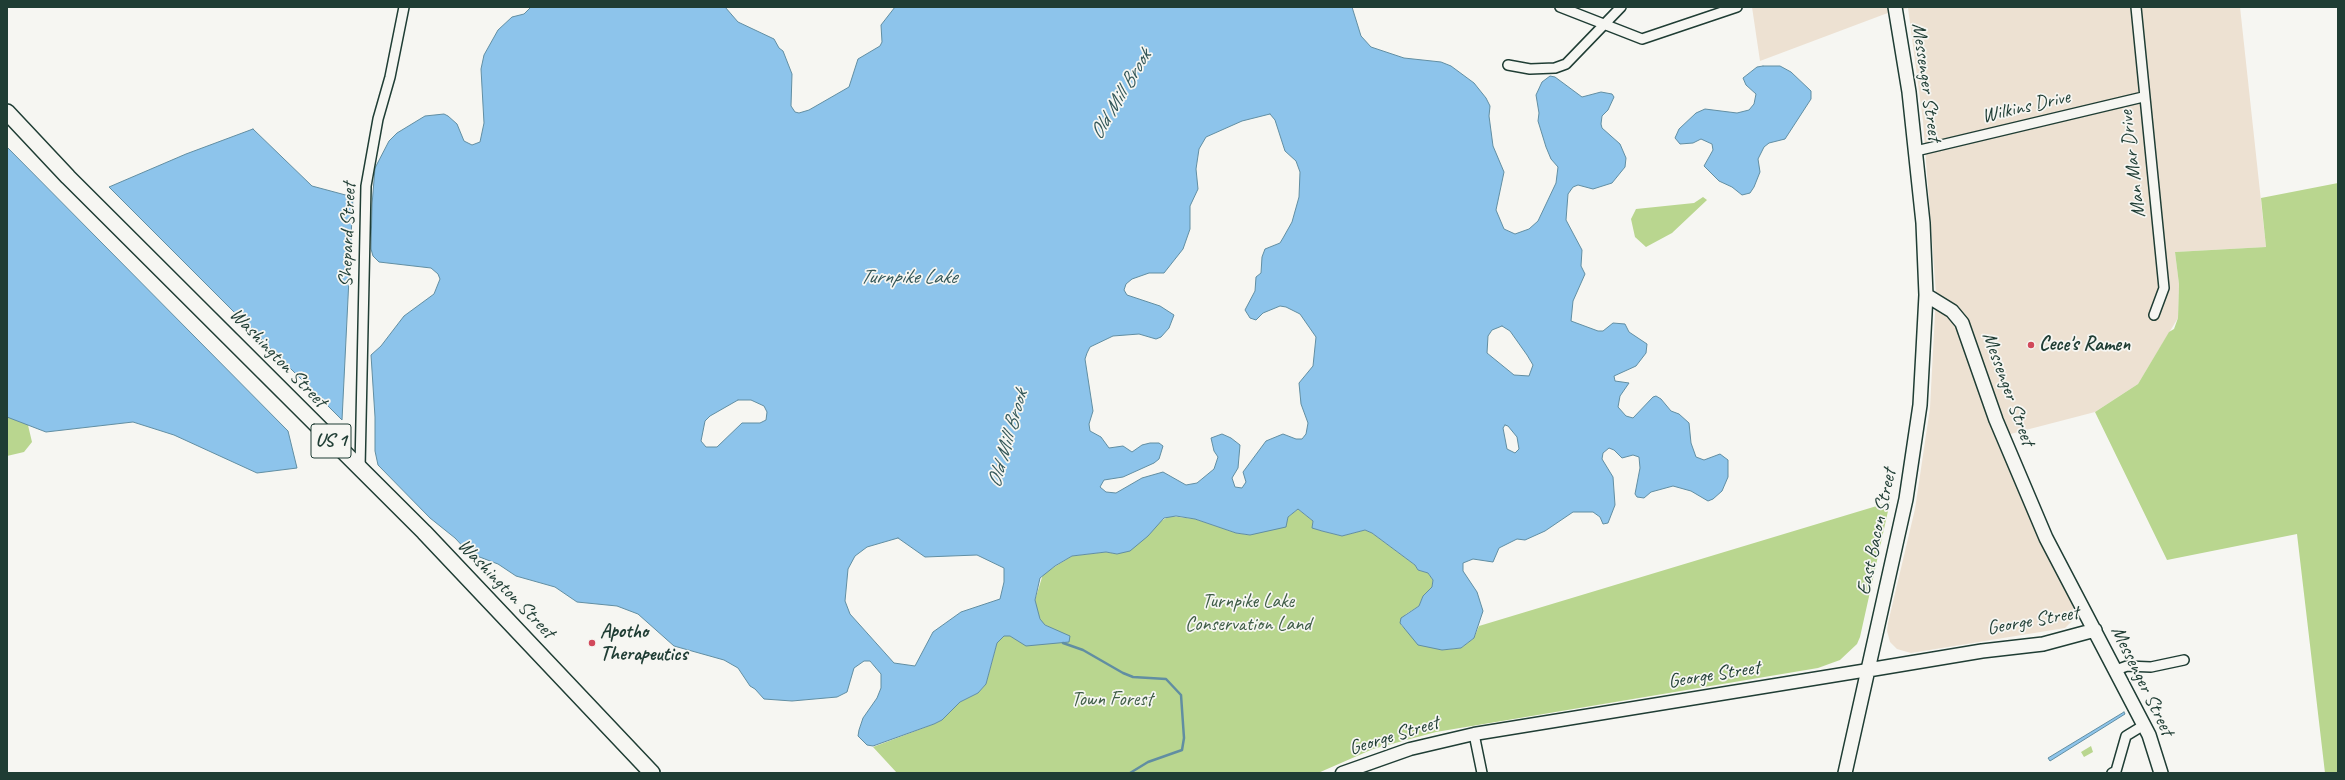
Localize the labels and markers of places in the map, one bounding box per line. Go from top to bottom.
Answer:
place label: Cece's Ramen [2039,333,2130,357]
marker: Cece's Ramen [2026,340,2036,350]
place label: Apotho Therapeutics [600,620,687,667]
marker: Apotho Therapeutics [587,638,597,648]

